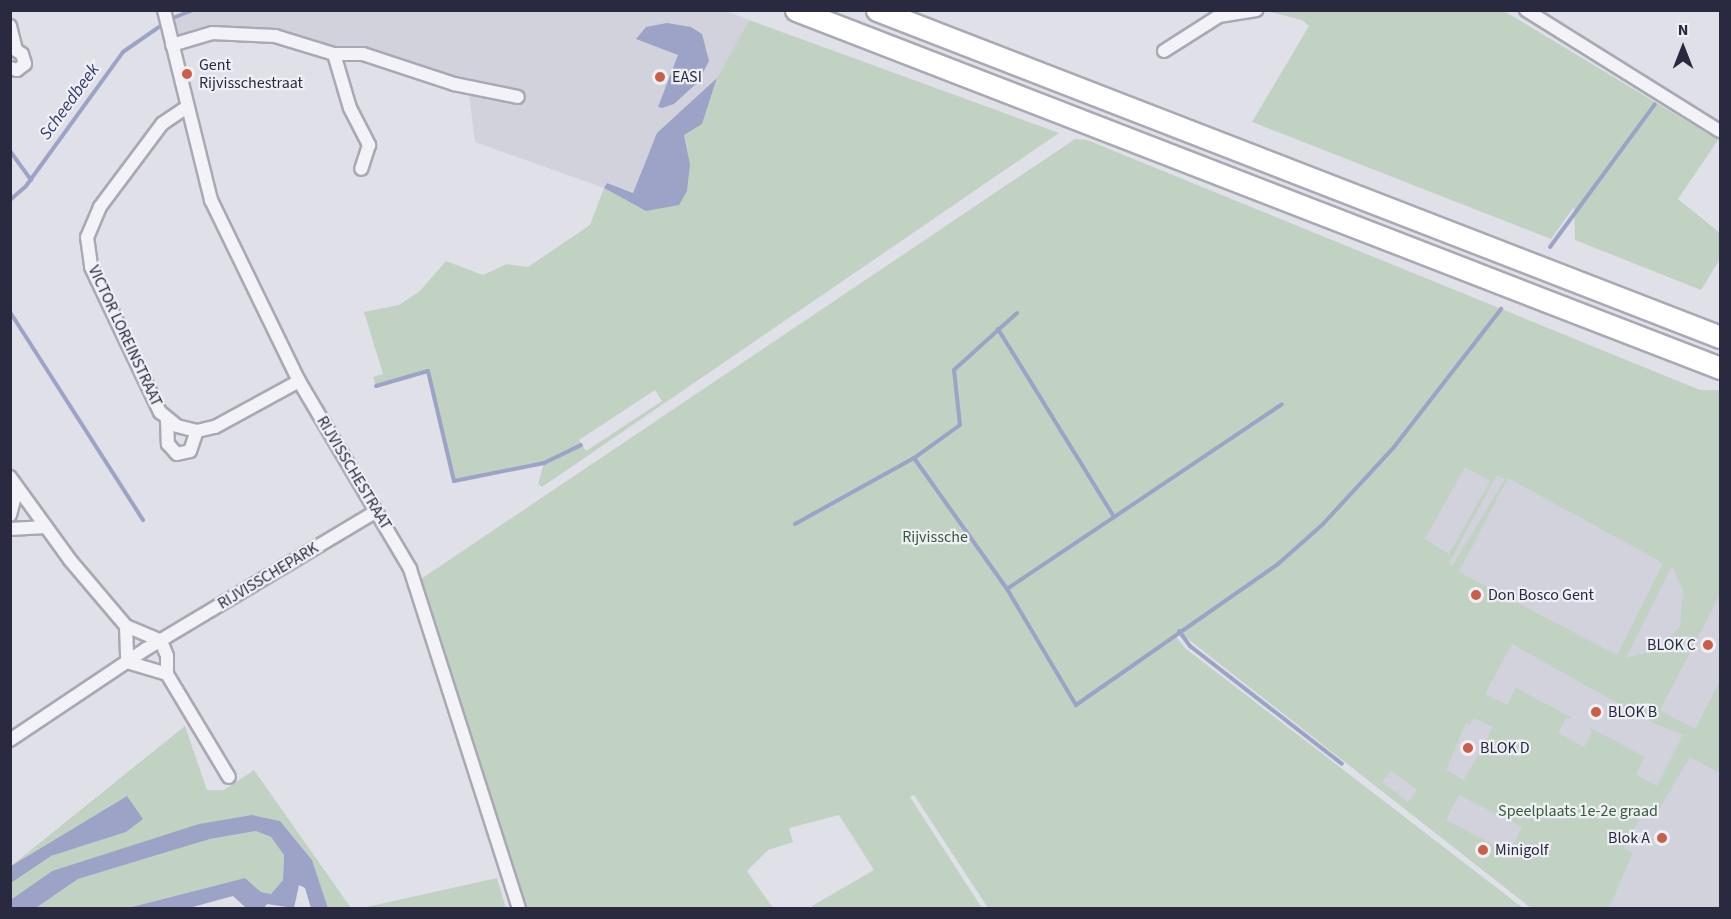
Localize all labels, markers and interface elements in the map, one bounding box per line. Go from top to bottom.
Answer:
north arrow [1653,18,1713,78]
text: N [1678,19,1688,41]
place label: Gent Rijvisschestraat [199,55,303,93]
water label: Scheedbeek [35,60,105,144]
marker: Gent Rijvisschestraat [180,67,194,81]
place label: EASI [672,67,702,87]
marker: EASI [653,70,667,84]
street label: VICTOR LOREINSTRAAT [84,262,166,410]
street label: RIJVISSCHESTRAAT [313,413,395,533]
park label: Rijvissche [902,527,968,547]
street label: RIJVISSCHEPARK [214,539,322,613]
place label: Don Bosco Gent [1488,585,1594,605]
marker: Don Bosco Gent [1469,588,1483,602]
place label: BLOK C [1647,635,1696,655]
marker: BLOK C [1701,638,1715,652]
place label: BLOK B [1608,702,1657,722]
marker: BLOK B [1589,705,1603,719]
place label: BLOK D [1480,738,1530,758]
marker: BLOK D [1461,741,1475,755]
park label: Speelplaats 1e-2e graad [1498,801,1658,821]
place label: Blok A [1608,828,1650,848]
marker: Blok A [1655,831,1669,845]
place label: Minigolf [1495,840,1549,860]
marker: Minigolf [1476,843,1490,857]

